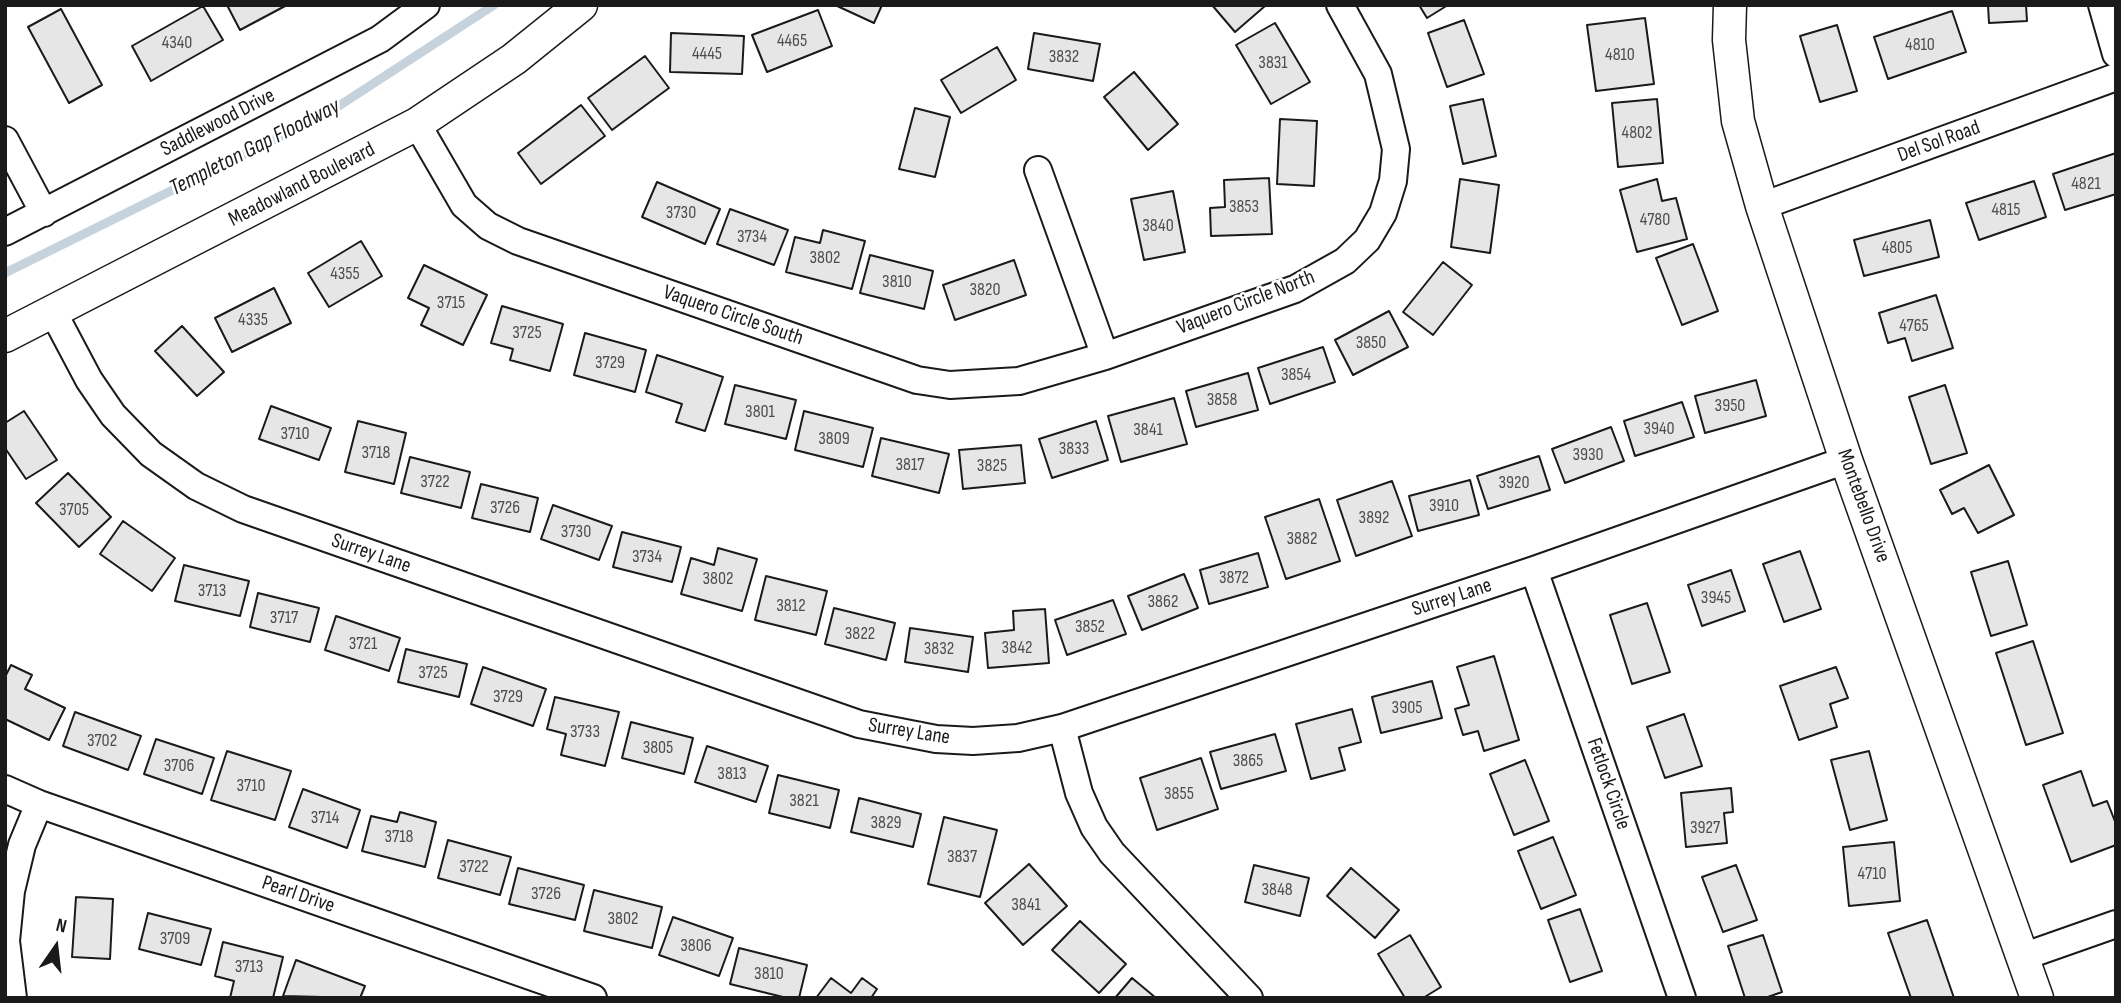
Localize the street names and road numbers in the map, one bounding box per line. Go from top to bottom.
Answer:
street label: Saddlewood Drive [157,83,279,163]
street label: Del Sol Road [1894,115,1984,169]
street label: Meadowland Boulevard [225,137,379,233]
street label: Vaquero Circle North [1174,265,1318,341]
street label: Vaquero Circle South [660,280,806,352]
street label: Montebello Drive [1831,446,1895,566]
street label: Surrey Lane [328,529,414,579]
street label: Surrey Lane [1409,573,1495,623]
street label: Surrey Lane [866,713,952,751]
street label: Fetlock Circle [1581,735,1635,833]
street label: Pearl Drive [258,871,338,919]

